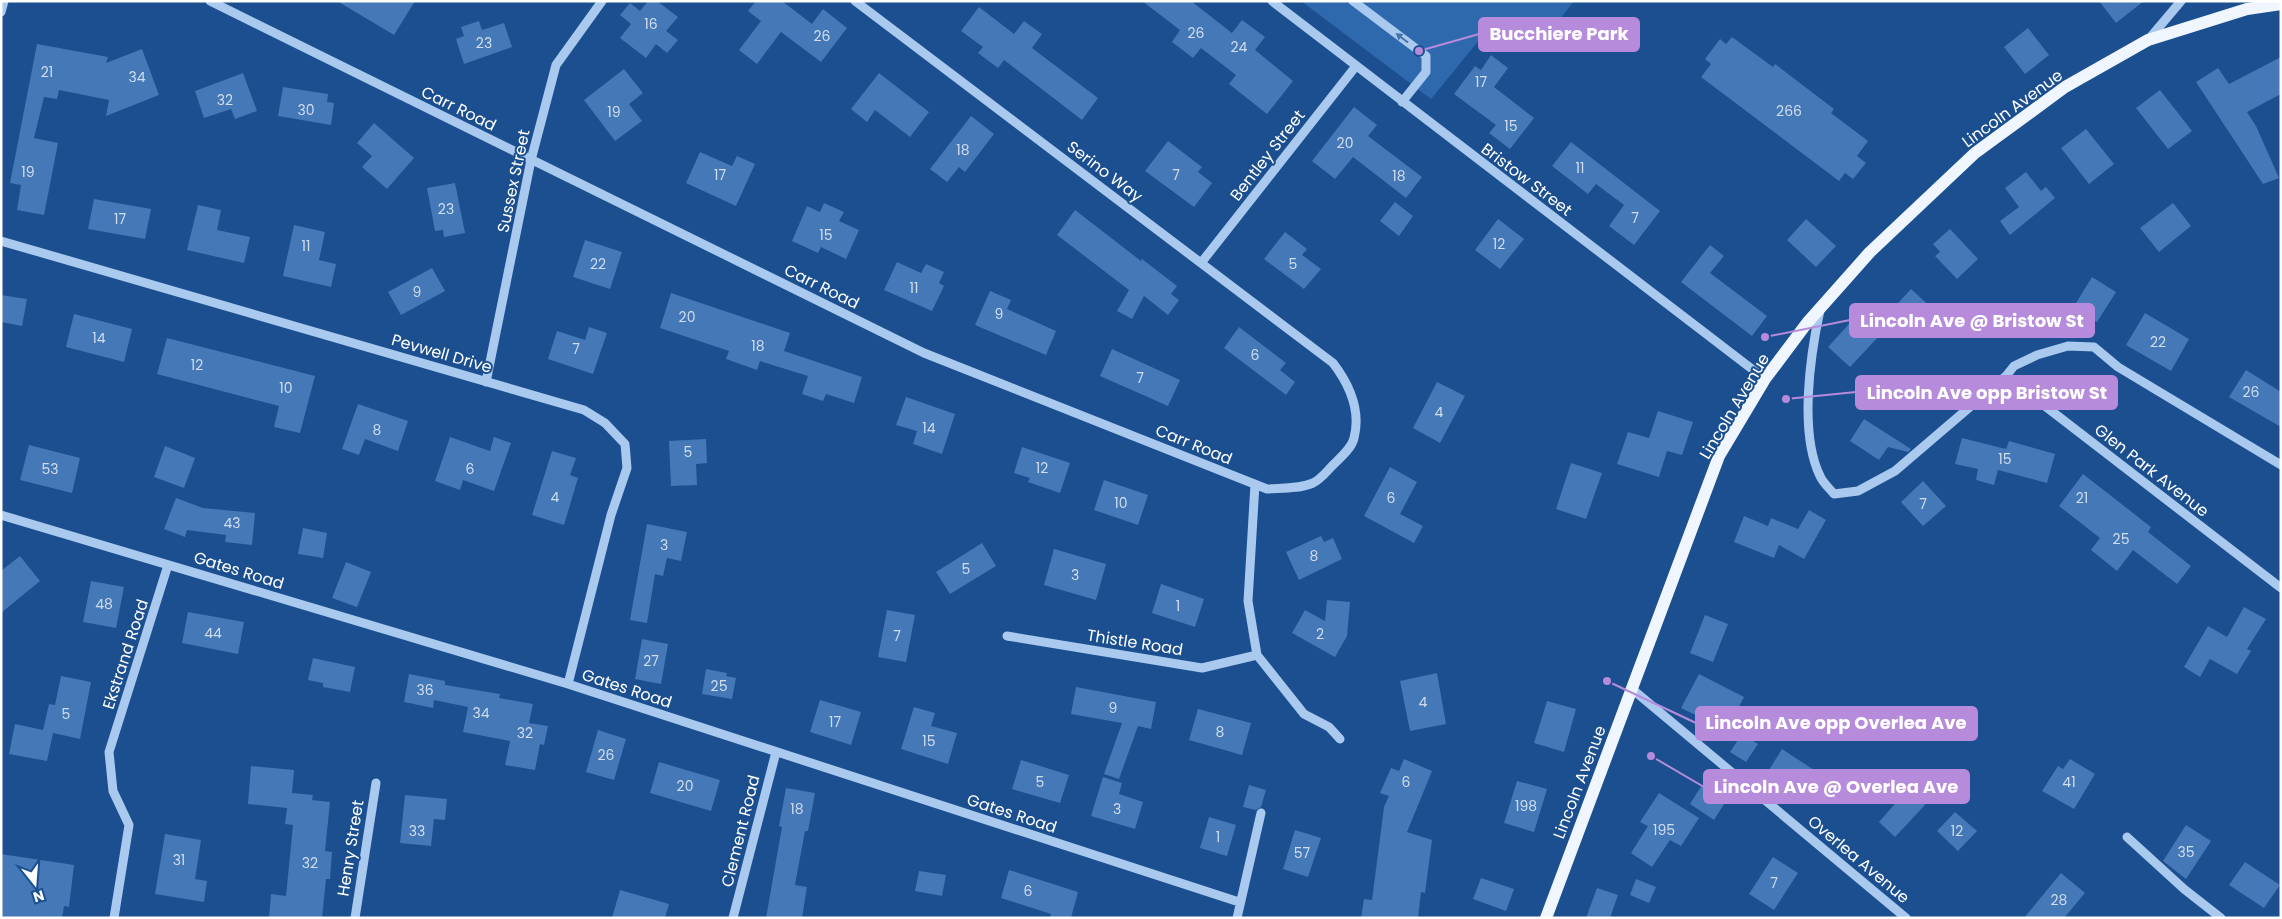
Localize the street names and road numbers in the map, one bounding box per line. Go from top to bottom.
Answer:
street label: Lincoln Avenue [1957,64,2067,153]
street label: Carr Road [417,80,500,137]
street label: Bentley Street [1225,105,1310,206]
street label: Sussex Street [491,127,536,235]
street label: Serino Way [1062,135,1147,207]
street label: Bristow Street [1477,138,1577,221]
street label: Carr Road [780,258,863,315]
street label: Pevwell Drive [389,328,495,379]
street label: Lincoln Avenue [1694,349,1775,463]
street label: Glen Park Avenue [2090,418,2214,522]
street label: Carr Road [1152,419,1236,470]
street label: Gates Road [191,546,287,595]
street label: Ekstrand Road [97,596,154,712]
street label: Thistle Road [1085,624,1185,661]
street label: Gates Road [579,663,675,714]
street label: Lincoln Avenue [1547,722,1612,842]
street label: Clement Road [715,773,765,889]
street label: Gates Road [964,788,1060,839]
street label: Henry Street [332,798,369,898]
street label: Overlea Avenue [1803,810,1915,909]

